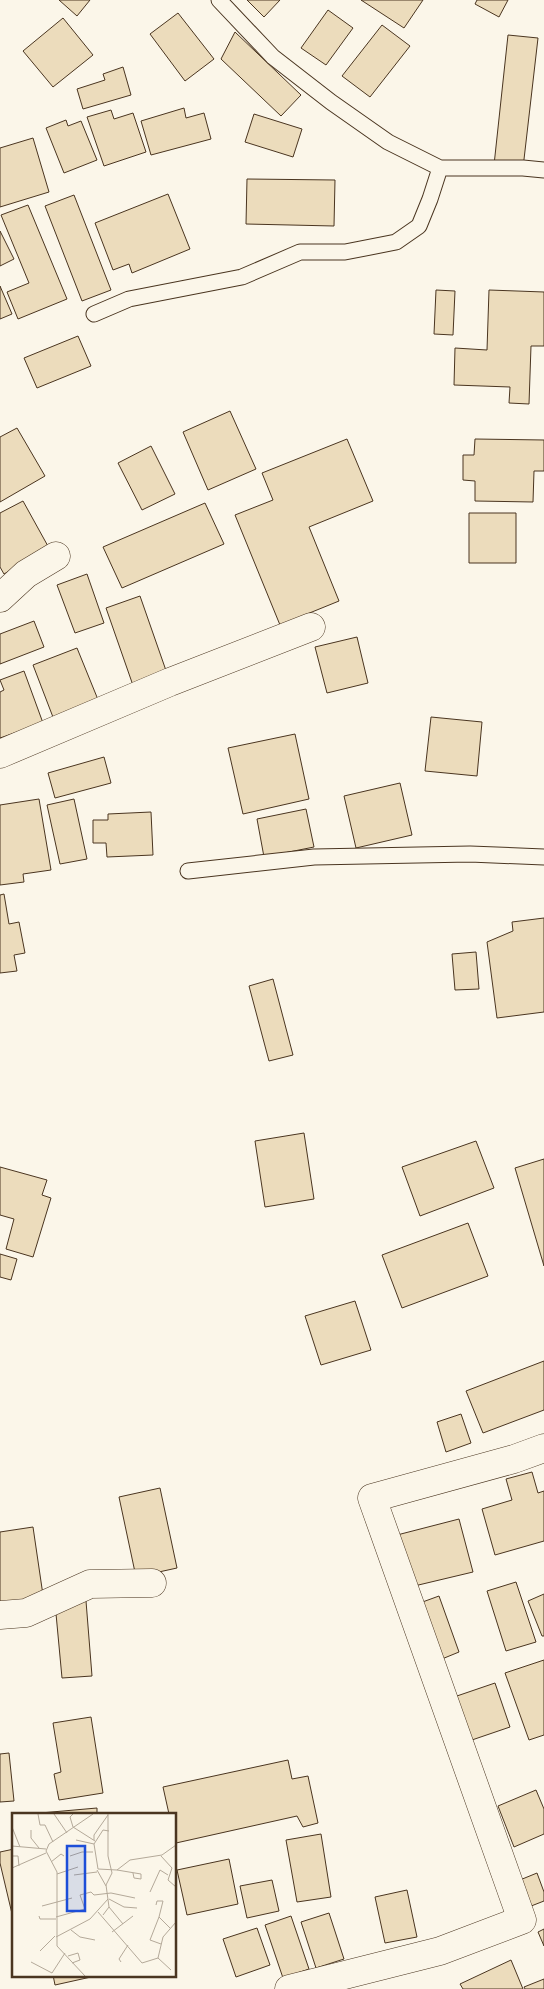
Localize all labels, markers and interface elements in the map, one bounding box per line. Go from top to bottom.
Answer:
inset map [12,1813,176,1976]

